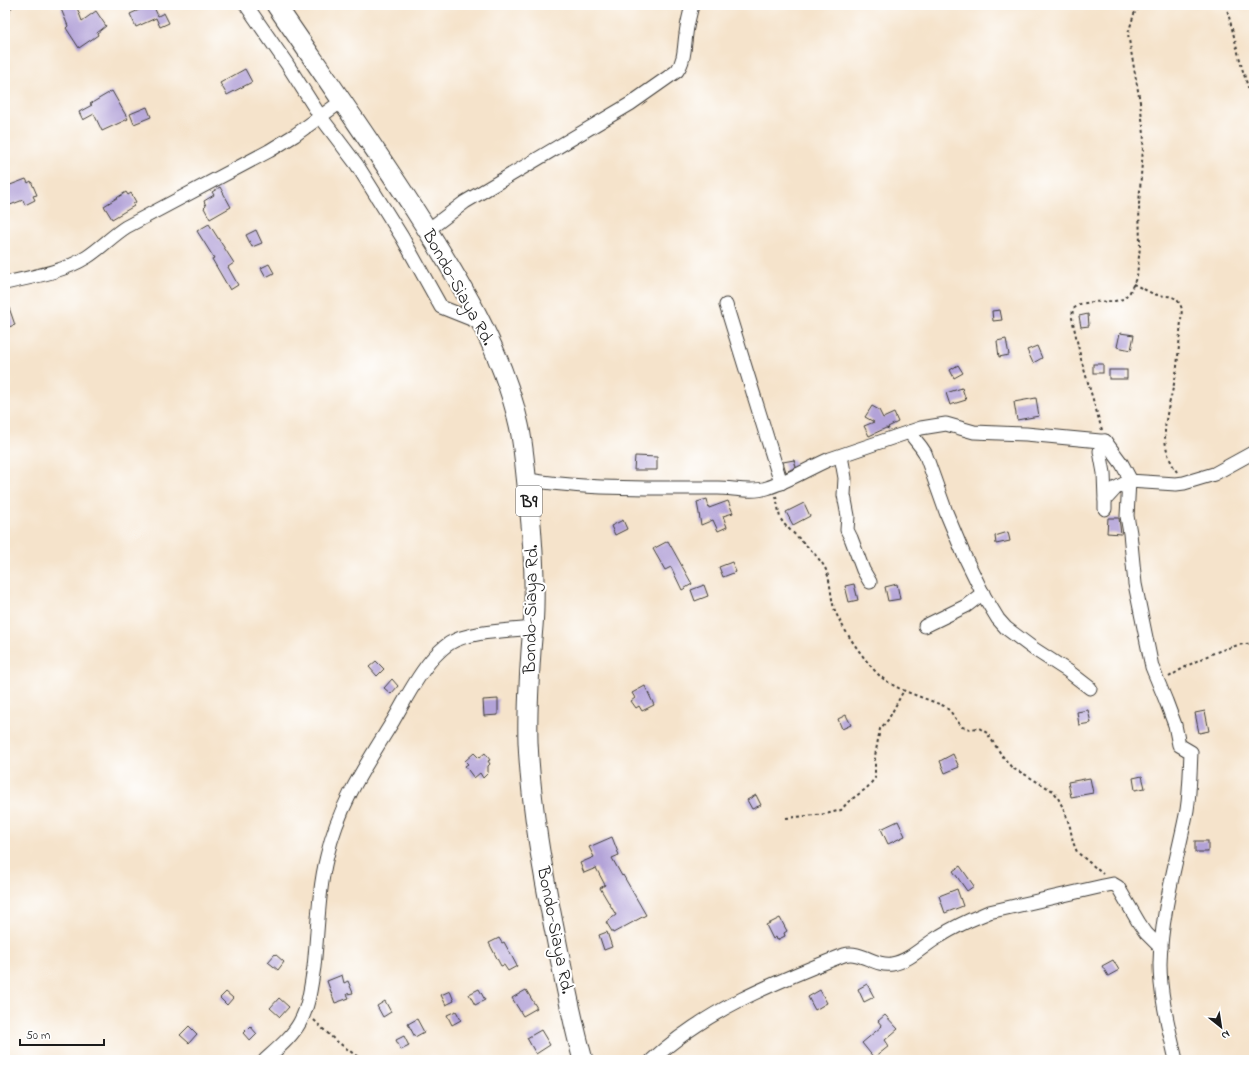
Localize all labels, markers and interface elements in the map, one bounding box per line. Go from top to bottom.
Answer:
street label: Bondo-Siaya Rd. [414,224,500,351]
road number: B9 [516,486,542,516]
street label: Bondo-Siaya Rd. [518,544,546,675]
street label: Bondo-Siaya Rd. [529,864,579,997]
north arrow [1201,1007,1241,1047]
scale bar [20,1021,104,1047]
text: N [1218,1026,1233,1044]
text: 50 m [26,1027,50,1045]

